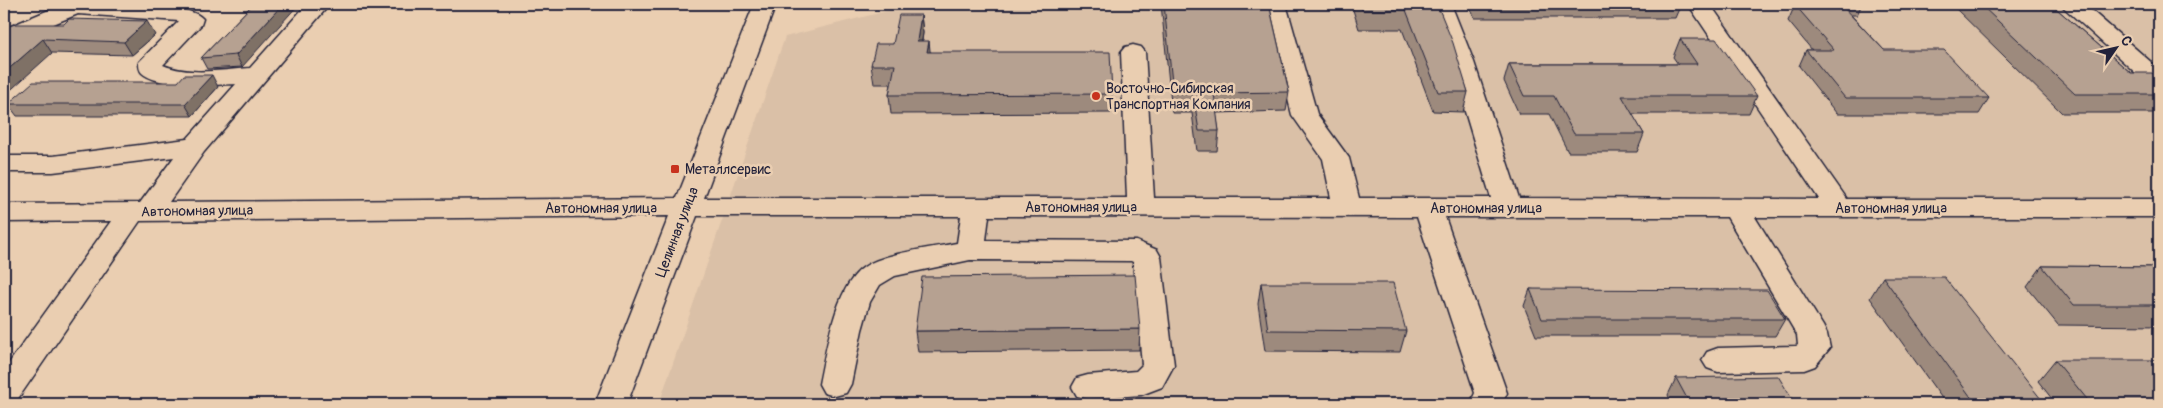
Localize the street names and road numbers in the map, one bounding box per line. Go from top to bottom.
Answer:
street label: Целинная улица [652,184,702,280]
street label: Автономная улица [1025,199,1137,216]
street label: Автономная улица [545,200,657,217]
street label: Автономная улица [1430,200,1542,217]
street label: Автономная улица [1835,200,1947,217]
street label: Автономная улица [141,202,253,220]

